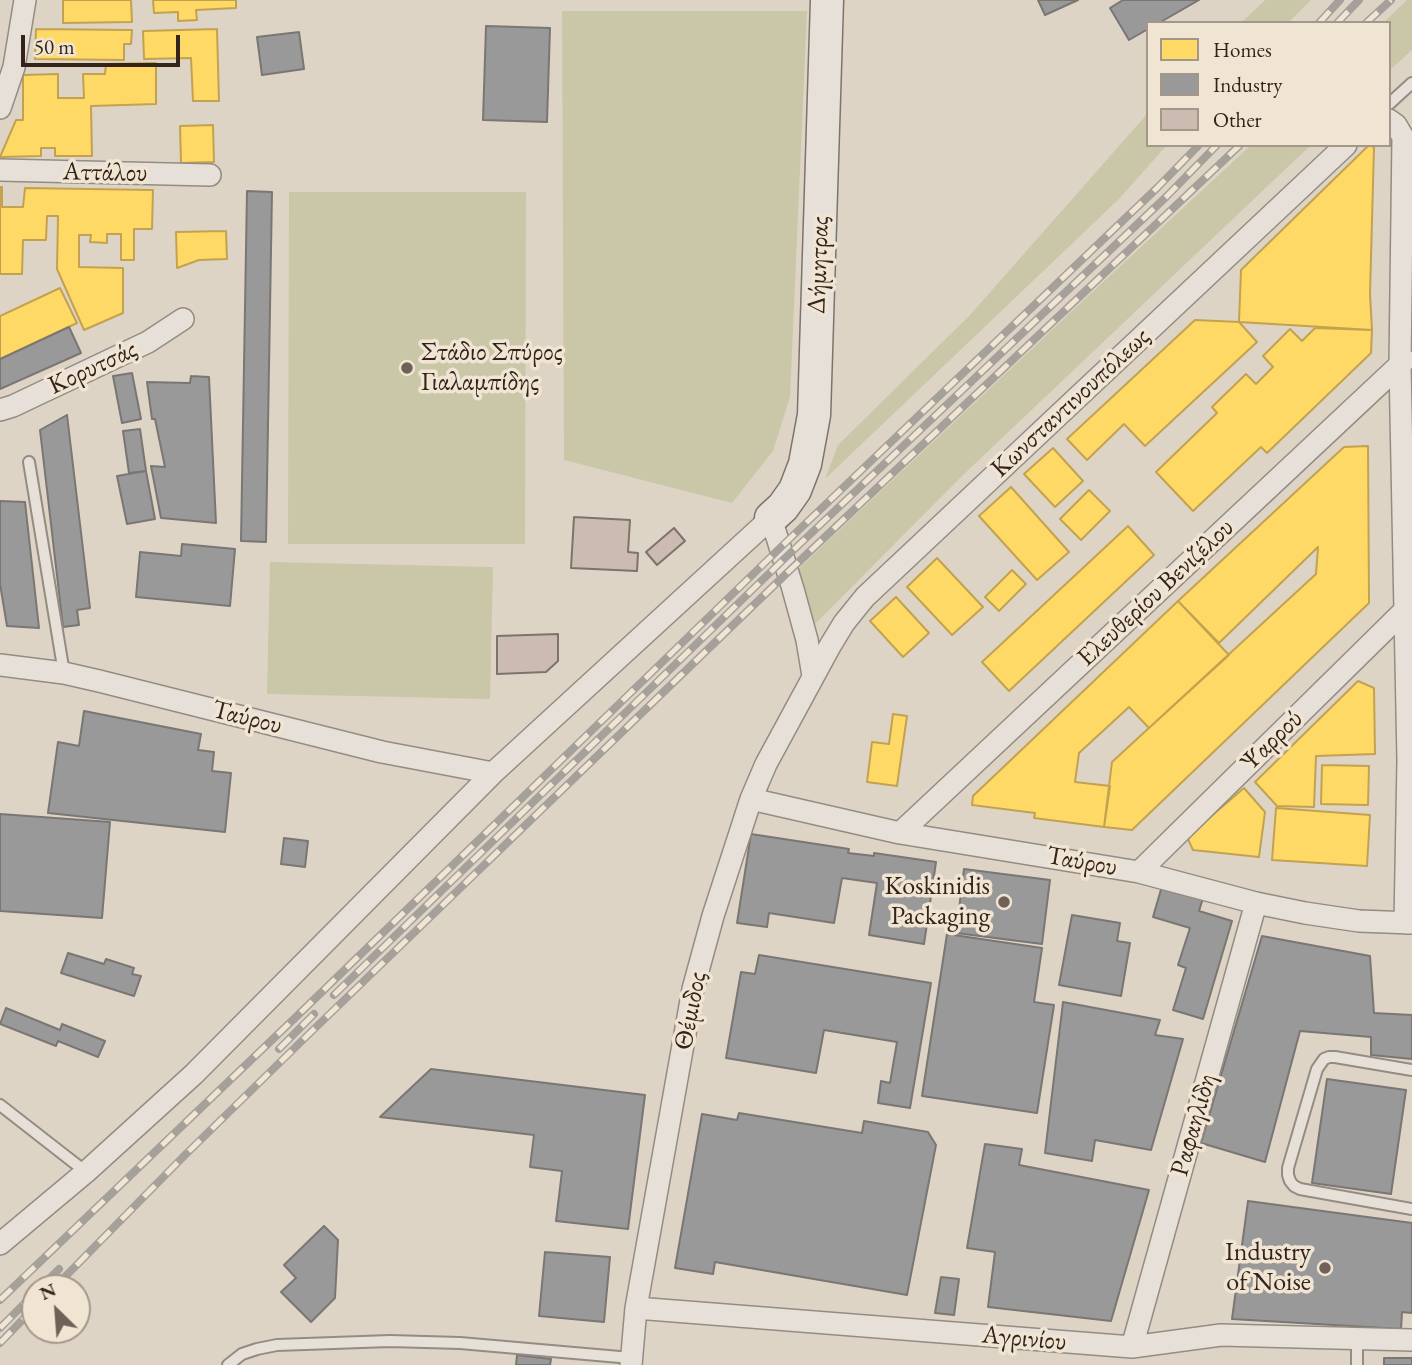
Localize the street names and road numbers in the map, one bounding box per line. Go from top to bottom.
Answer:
street label: Αττάλου [62,157,148,189]
street label: Δήμητρας [802,216,836,314]
street label: Κωνσταντινουπόλεως [985,321,1157,485]
street label: Κορυτσάς [44,334,142,402]
street label: Ελευθερίου Βενιζέλου [1071,512,1241,674]
street label: Ταύρου [209,694,285,742]
street label: Ψαρρού [1234,704,1310,778]
street label: Ταύρου [1044,840,1120,884]
street label: Θέμιδος [668,969,714,1053]
street label: Ραφαηλίδη [1165,1070,1223,1180]
street label: Αγρινίου [980,1320,1068,1358]

